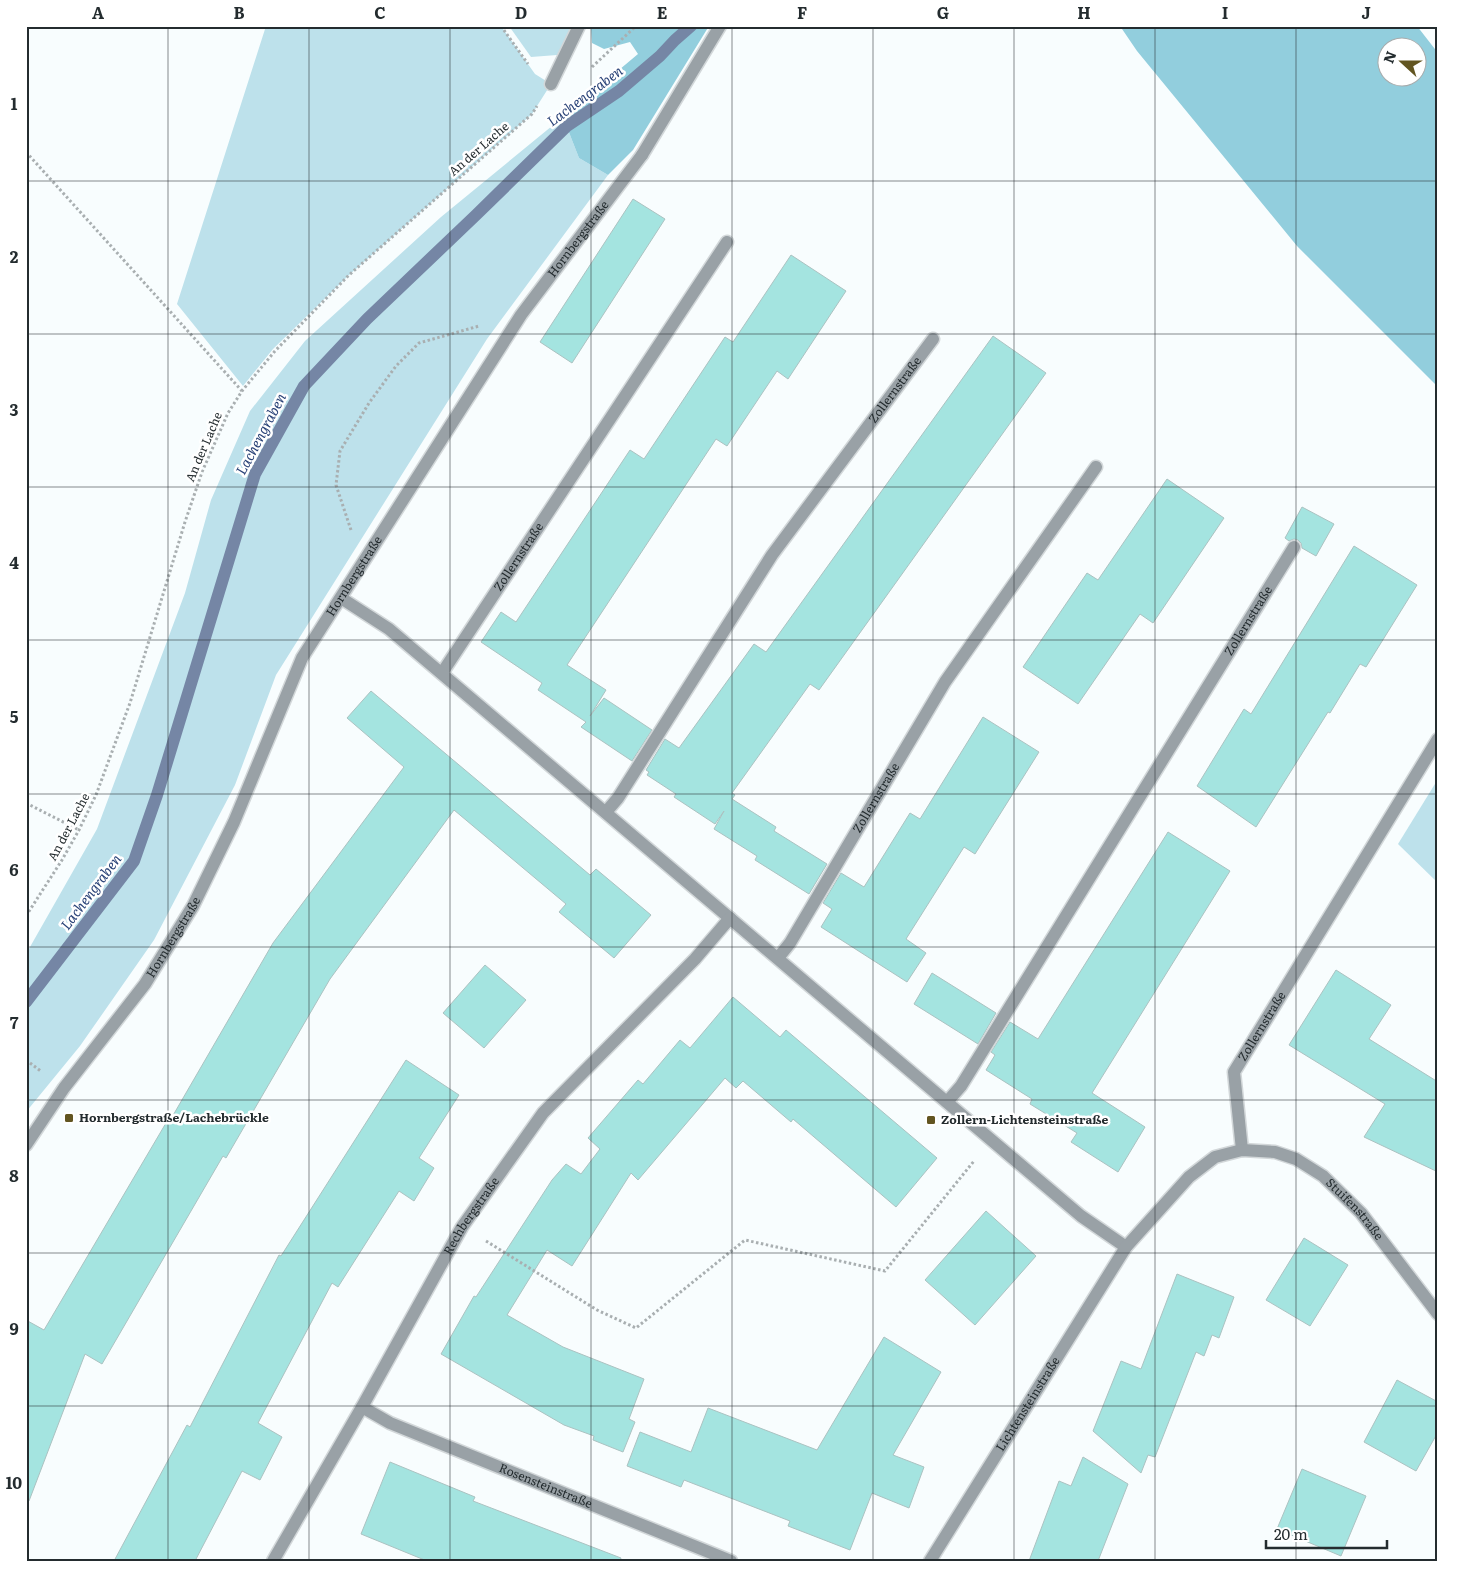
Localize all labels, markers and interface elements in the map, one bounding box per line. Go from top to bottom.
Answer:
text: A [92,0,104,24]
text: B [233,0,245,24]
text: C [374,0,386,24]
text: D [515,0,527,24]
text: E [657,0,668,24]
text: F [797,0,807,24]
text: G [937,0,949,24]
text: H [1077,0,1091,24]
text: I [1222,0,1228,24]
text: J [1361,0,1371,24]
north arrow [1376,38,1426,88]
text: N [1377,48,1400,66]
water label: Lachengraben [542,60,627,130]
text: 1 [11,91,18,115]
street label: An der Lache [444,117,512,179]
street label: Hornbergstraße [543,196,613,281]
text: 2 [10,244,19,268]
street label: Zollernstraße [863,352,925,426]
water label: Lachengraben [230,389,290,478]
text: 3 [10,397,19,421]
street label: An der Lache [180,409,226,484]
street label: Zollernstraße [489,519,547,594]
street label: Hornbergstraße [321,532,386,619]
text: 4 [9,550,19,574]
street label: Zollernstraße [1219,582,1276,659]
text: 5 [10,704,19,728]
street label: Zollernstraße [847,759,903,836]
street label: An der Lache [43,789,94,864]
water label: Lachengraben [55,849,126,933]
text: 6 [9,857,19,881]
street label: Hornbergstraße [141,893,204,981]
street label: Zollernstraße [1233,988,1289,1064]
text: 7 [10,1010,19,1034]
place label: Hornbergstraße/Lachebrückle [79,1108,269,1126]
place label: Zollern-Lichtensteinstraße [941,1110,1109,1128]
marker: Hornbergstraße/Lachebrückle [63,1112,75,1124]
marker: Zollern-Lichtensteinstraße [925,1114,937,1126]
text: 8 [9,1163,19,1187]
street label: Rechbergstraße [438,1173,503,1258]
street label: Stuifenstraße [1322,1174,1388,1243]
text: 9 [9,1316,19,1340]
street label: Lichtensteinstraße [991,1353,1063,1454]
street label: Rosensteinstraße [497,1458,595,1512]
text: 10 [6,1470,22,1494]
scale bar [1266,1517,1388,1549]
text: 20 m [1274,1522,1308,1545]

